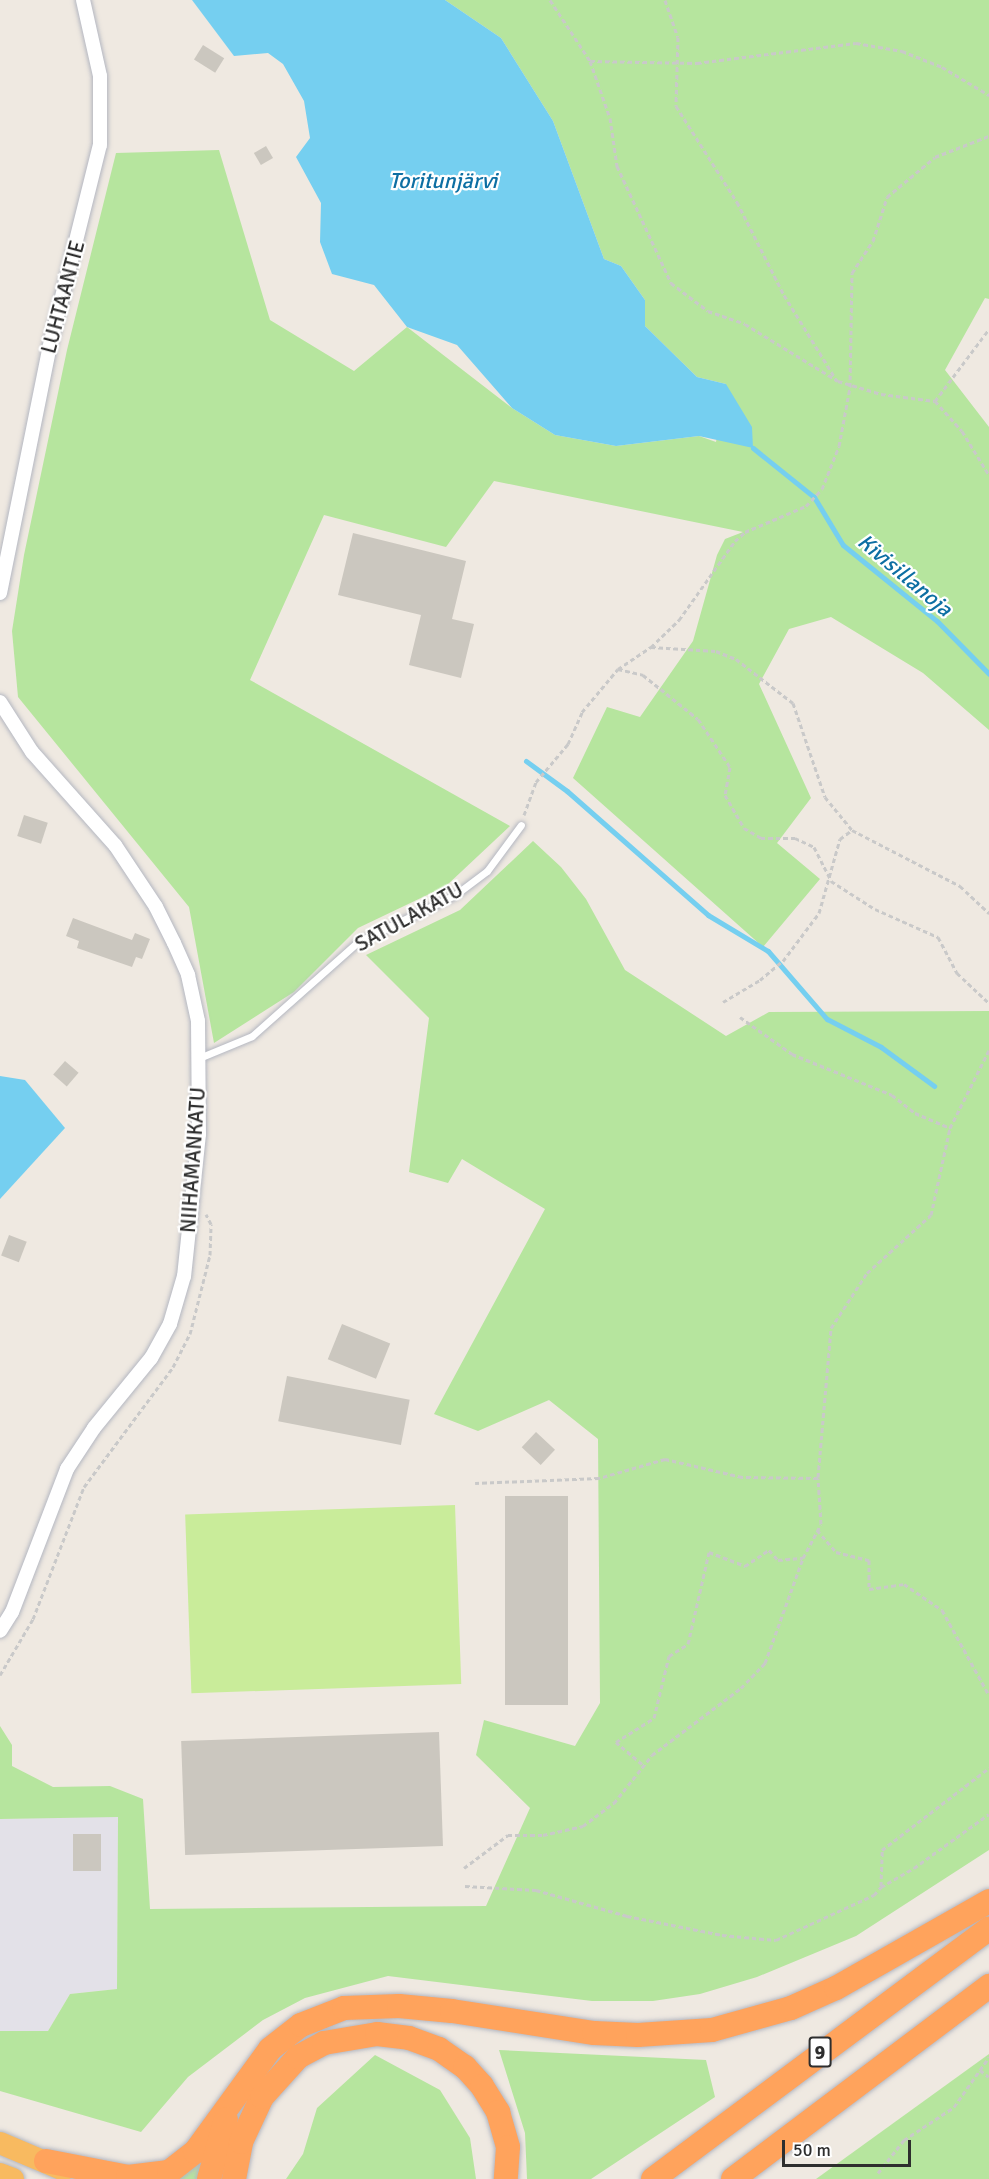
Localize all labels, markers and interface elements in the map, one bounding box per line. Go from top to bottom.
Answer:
water label: Toritunjärvi [389,168,497,194]
street label: LUHTAANTIE [36,238,90,356]
water label: Kivisillanoja [853,528,957,622]
street label: SATULAKATU [351,877,467,957]
street label: NIIHAMANKATU [175,1086,211,1234]
road number: 9 [808,2035,832,2069]
scale bar [785,2128,914,2166]
text: 50 m [793,2139,831,2161]

